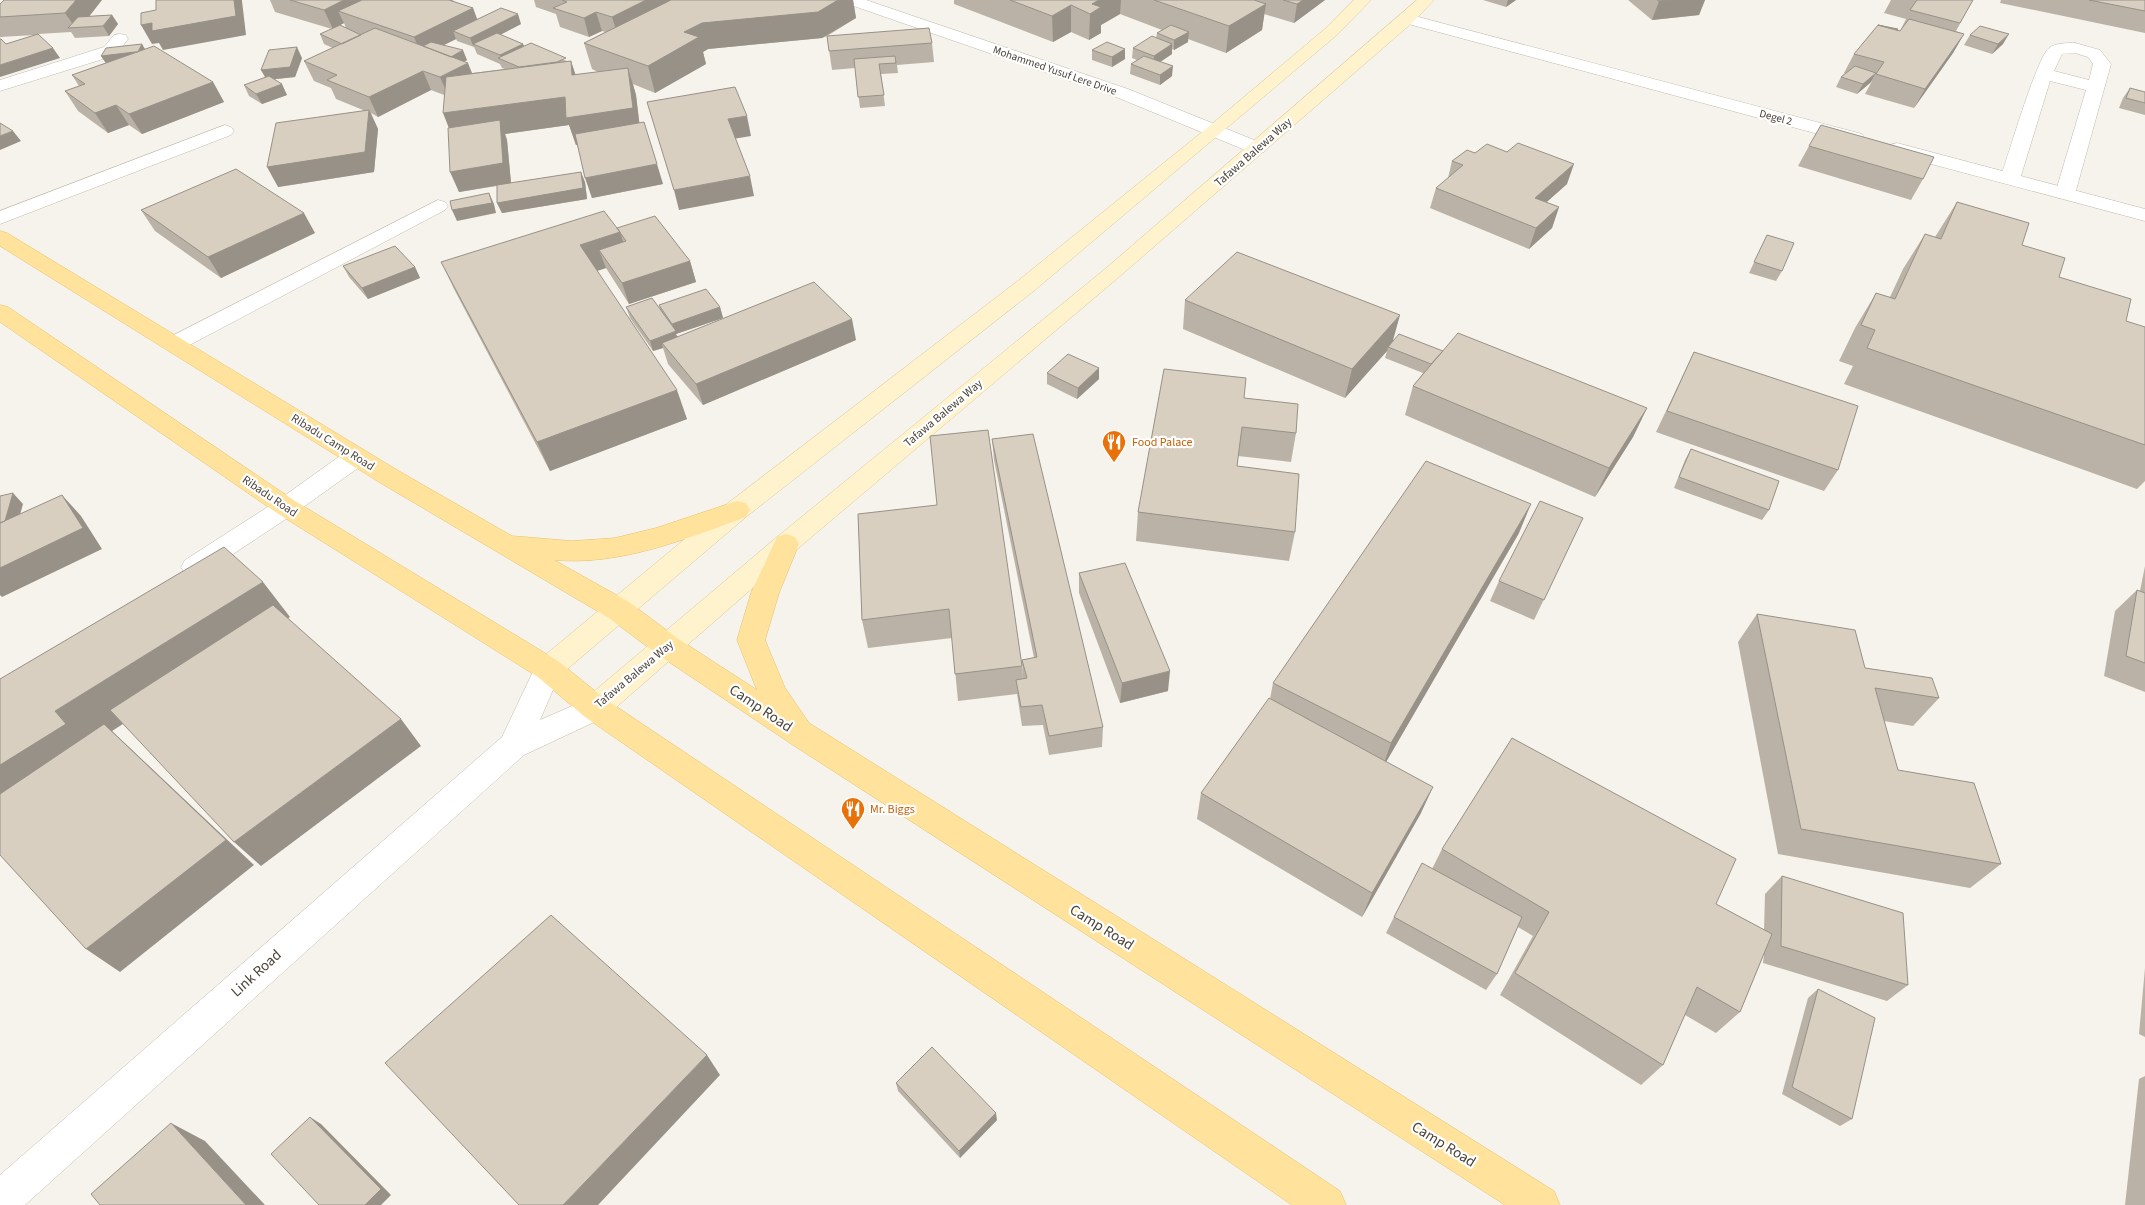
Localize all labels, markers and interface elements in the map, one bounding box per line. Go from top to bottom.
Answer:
street label: Mohammed Yusuf Lere Drive [991,42,1119,99]
street label: Degel 2 [1758,106,1794,129]
street label: Tafawa Balewa Way [1211,114,1296,191]
street label: Tafawa Balewa Way [900,375,987,451]
street label: Ribadu Camp Road [288,410,378,475]
restaurant icon: Food Palace [1101,429,1127,463]
place label: Food Palace [1132,434,1192,451]
street label: Ribadu Road [239,472,301,521]
street label: Tafawa Balewa Way [591,636,678,712]
street label: Camp Road [725,680,796,737]
restaurant icon: Mr. Biggs [840,796,866,830]
place label: Mr. Biggs [870,801,915,818]
street label: Camp Road [1066,899,1138,955]
street label: Link Road [226,945,286,1002]
street label: Camp Road [1408,1116,1480,1172]

